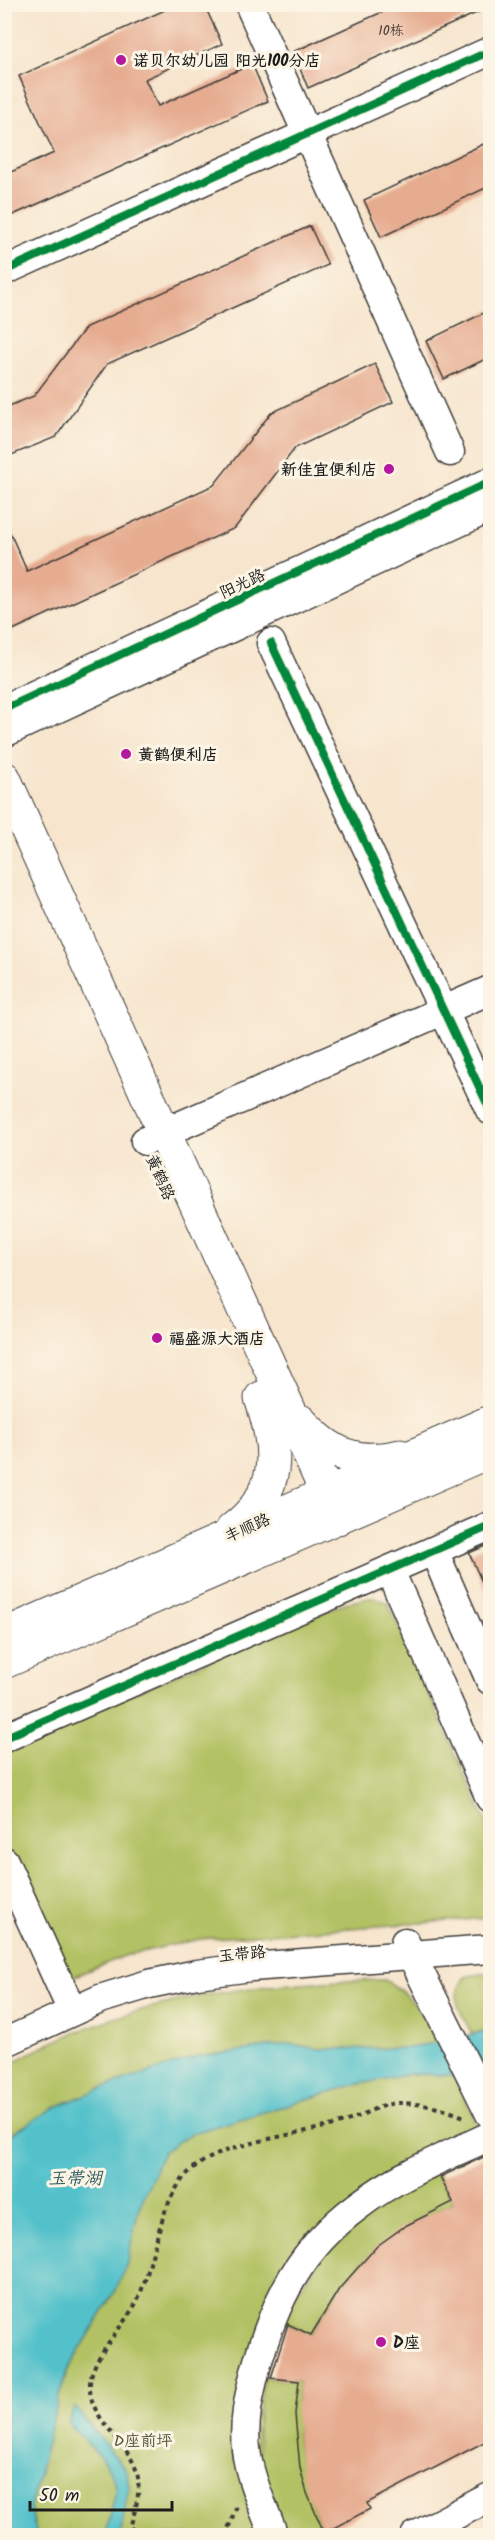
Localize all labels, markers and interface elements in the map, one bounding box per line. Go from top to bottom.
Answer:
house number: 10栋 [378,20,404,42]
place label: 诺贝尔幼儿园 阳光100分店 [133,49,320,74]
marker: 诺贝尔幼儿园 阳光100分店 [114,53,128,67]
place label: 新佳宜便利店 [281,458,377,483]
marker: 新佳宜便利店 [382,462,396,476]
street label: 阳光路 [216,563,270,606]
place label: 黄鹤便利店 [138,743,218,768]
marker: 黄鹤便利店 [119,747,133,761]
street label: 黄鹤路 [138,1151,181,1205]
place label: 福盛源大酒店 [169,1327,265,1352]
marker: 福盛源大酒店 [150,1331,164,1345]
street label: 丰顺路 [221,1507,275,1550]
street label: 玉带路 [217,1940,267,1969]
water label: 玉带湖 [48,2165,104,2194]
place label: D座 [393,2331,420,2356]
marker: D座 [374,2335,388,2349]
park label: D座前坪 [114,2429,172,2454]
scale bar [30,2474,172,2512]
text: 50 m [39,2482,79,2511]

